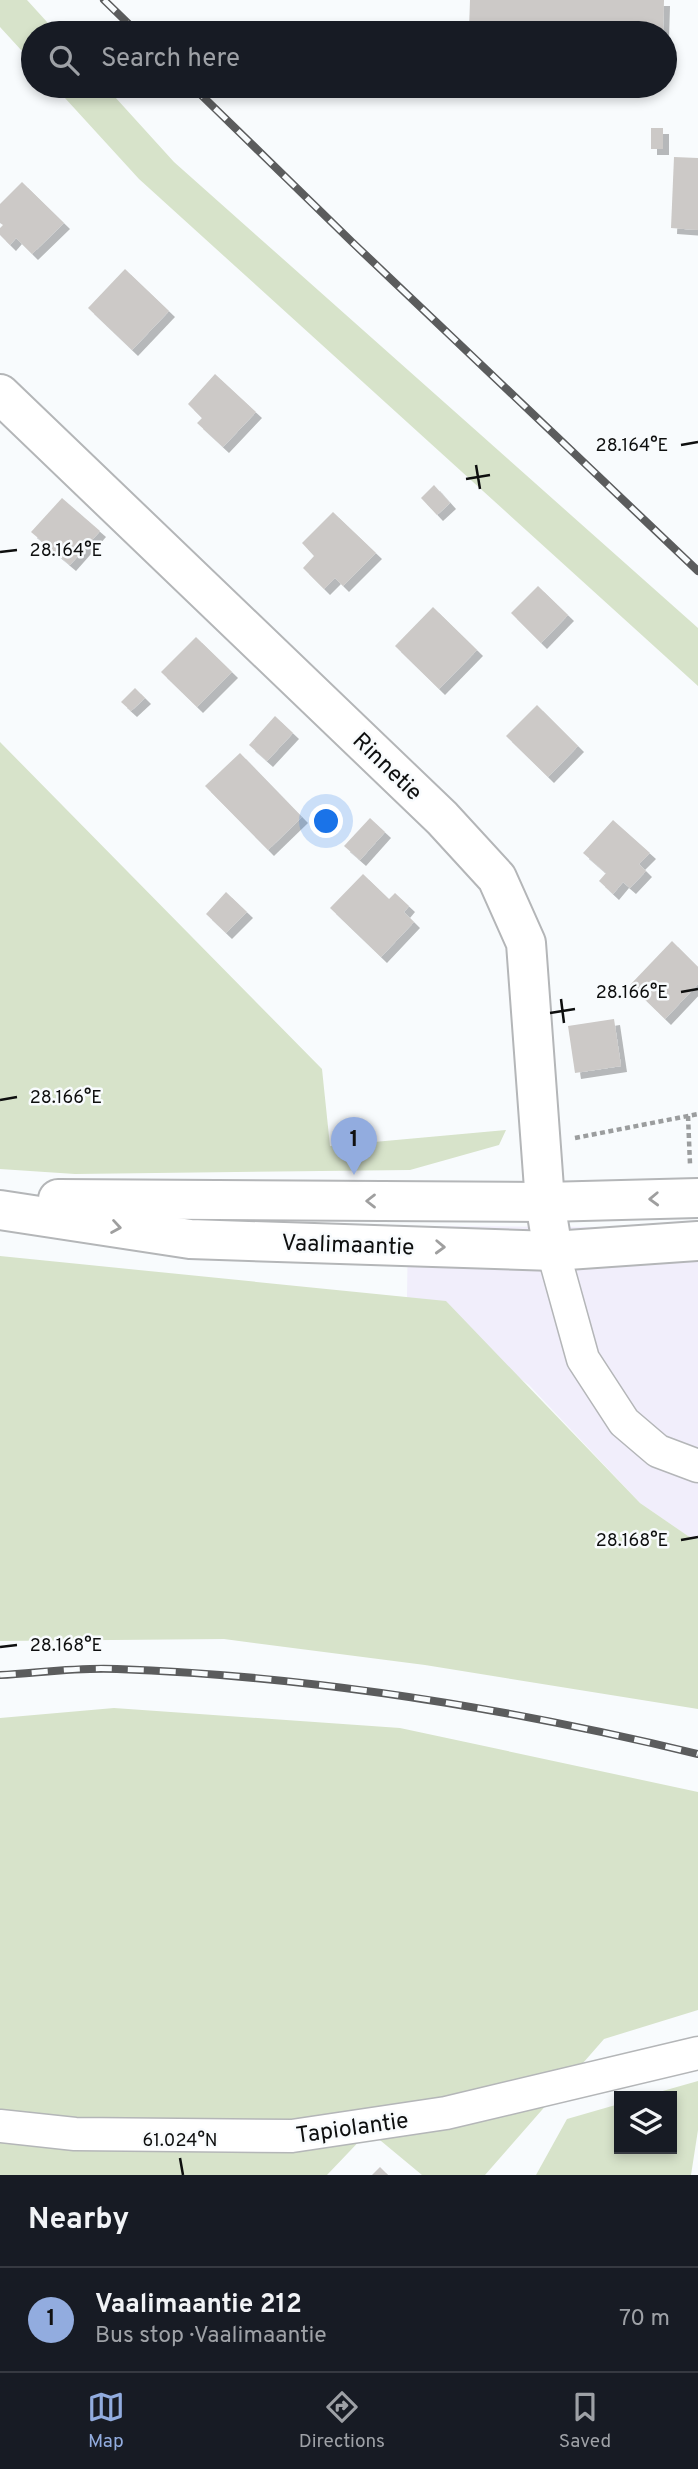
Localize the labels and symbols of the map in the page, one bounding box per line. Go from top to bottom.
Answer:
text: 28.164°E [596,435,668,458]
text: 28.164°E [30,540,102,563]
street label: Rinnetie [345,727,427,808]
your location [309,804,343,838]
text: 28.166°E [596,982,668,1005]
text: 28.166°E [30,1087,102,1110]
pin: 1 [331,1117,377,1175]
one-way arrow [649,1192,660,1207]
one-way arrow [365,1193,376,1209]
one-way arrow [110,1220,122,1235]
street label: Vaalimaantie [281,1230,415,1263]
one-way arrow [435,1240,446,1255]
text: 28.168°E [596,1530,668,1553]
text: 28.168°E [30,1635,102,1658]
street label: Tapiolantie [294,2107,411,2152]
text: 61.024°N [142,2130,218,2153]

